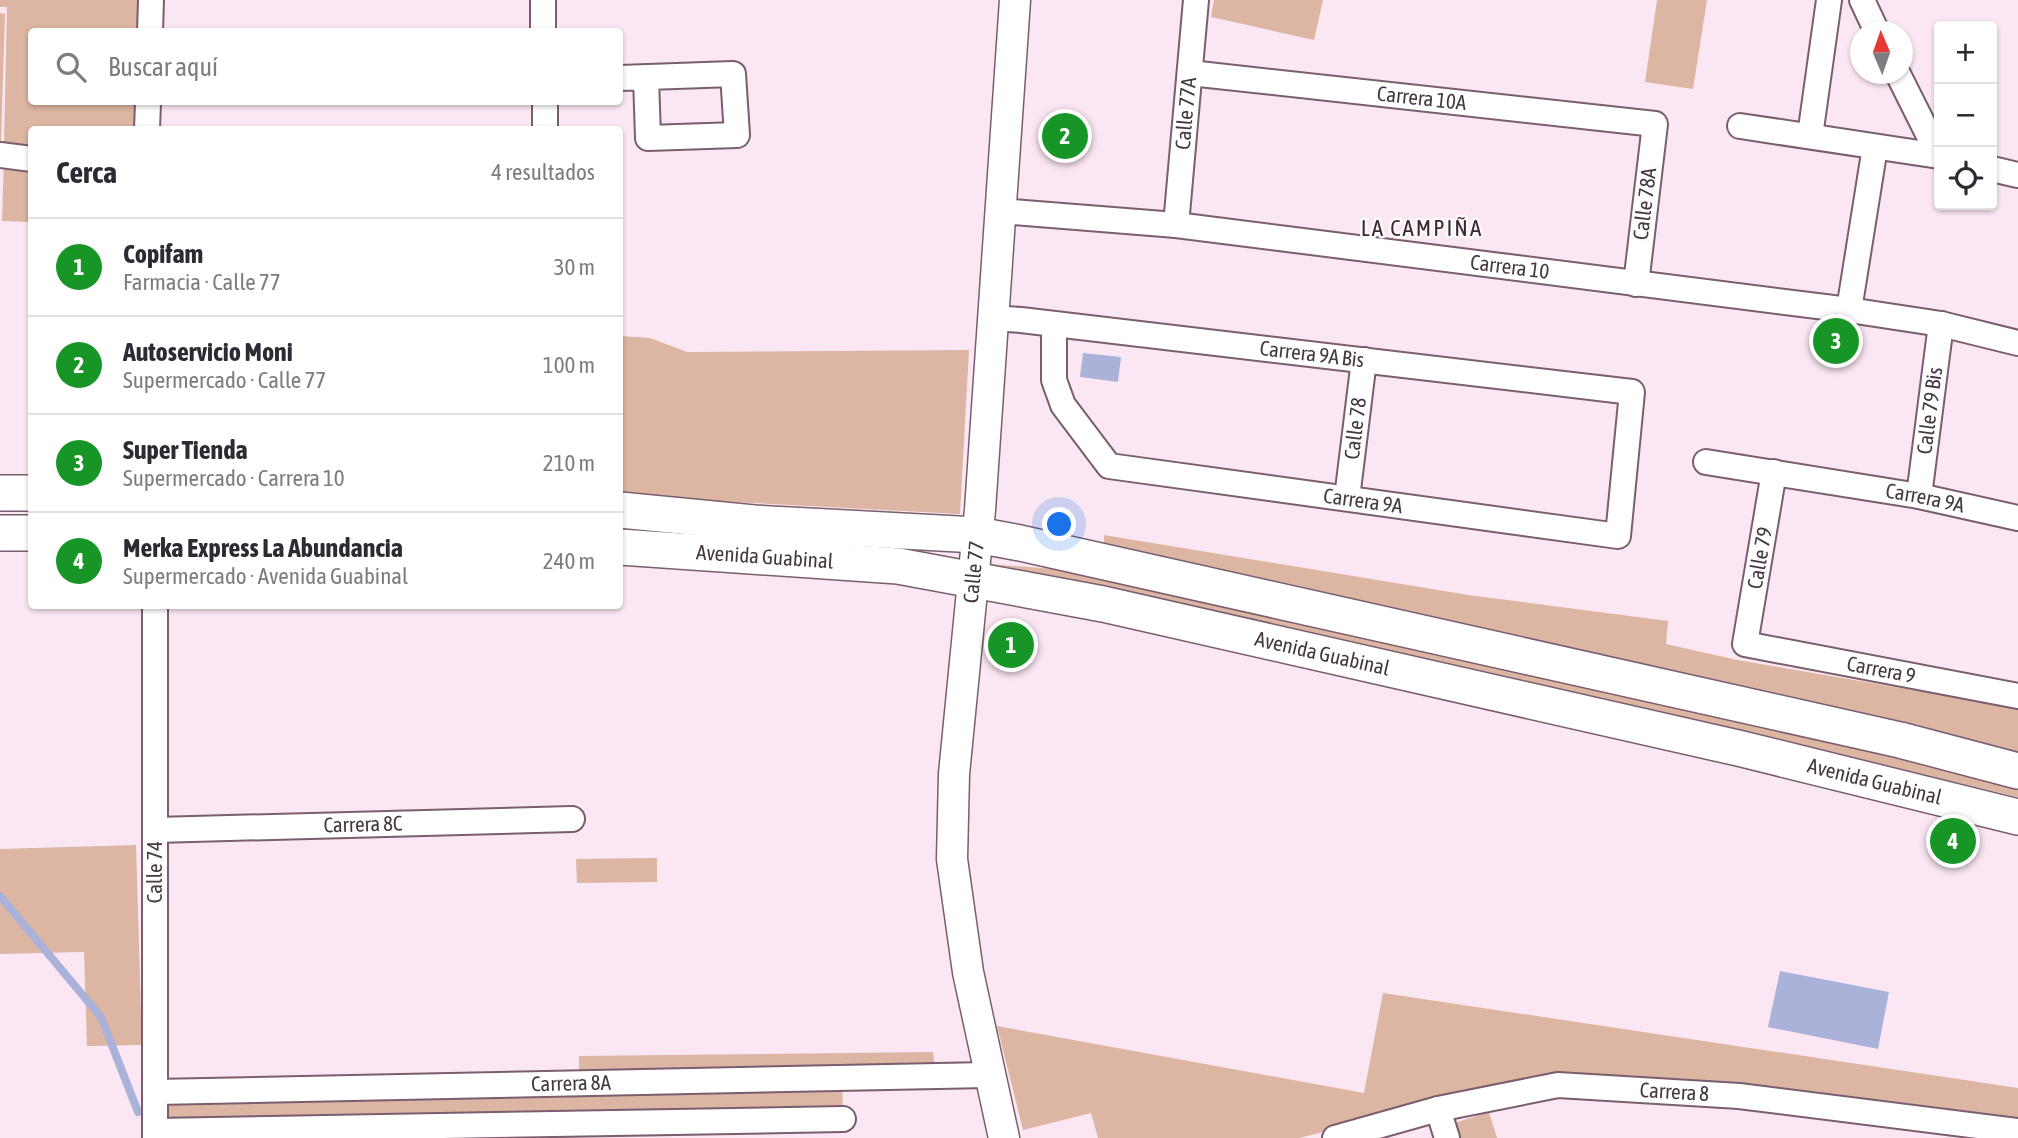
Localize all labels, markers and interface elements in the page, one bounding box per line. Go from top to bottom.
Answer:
north arrow [1850,21,1913,84]
map controls [1934,21,1997,210]
button: + [1934,21,1997,84]
search box [28,28,623,105]
icon: search [52,48,90,86]
text: Buscar aquí [108,52,218,82]
street label: Calle 77A [1170,75,1200,151]
street label: Carrera 10A [1376,81,1468,114]
button: − [1934,84,1997,147]
pin: 2 [1042,110,1088,162]
button: locate [1934,147,1997,210]
text: Cerca [56,155,117,189]
text: 4 resultados [491,159,595,185]
street label: Calle 78A [1628,166,1660,241]
district label: LA CAMPIÑA [1361,215,1483,241]
text: Copifam [123,239,203,269]
street label: Carrera 10 [1469,249,1551,283]
text: 1 [74,254,84,280]
text: 30 m [554,254,595,280]
text: Farmacia · Calle 77 [123,269,280,295]
pin: 3 [1813,315,1859,367]
street label: Carrera 9A Bis [1259,335,1366,371]
text: Autoservicio Moni [123,337,293,367]
text: 2 [74,352,84,378]
text: 100 m [543,352,595,378]
street label: Calle 79 Bis [1911,366,1946,455]
text: Supermercado · Calle 77 [123,367,326,393]
street label: Calle 78 [1339,396,1370,461]
text: Super Tienda [123,435,248,465]
text: 3 [74,450,84,476]
text: 210 m [543,450,595,476]
text: Supermercado · Carrera 10 [123,465,345,491]
street label: Carrera 9A [1884,478,1968,517]
street label: Carrera 9A [1322,483,1405,518]
your location [1042,507,1076,541]
street label: Calle 79 [1742,525,1776,591]
text: Merka Express La Abundancia [123,533,403,563]
street label: Avenida Guabinal [695,539,834,573]
street label: Calle 77 [958,540,988,604]
text: 4 [74,548,84,574]
text: 240 m [543,548,595,574]
text: Supermercado · Avenida Guabinal [123,563,408,589]
pin: 1 [988,619,1034,671]
street label: Avenida Guabinal [1253,626,1393,680]
street label: Carrera 9 [1845,651,1918,687]
street label: Avenida Guabinal [1805,753,1945,809]
street label: Carrera 8C [323,810,403,837]
pin: 4 [1930,815,1976,867]
street label: Calle 74 [142,841,166,903]
street label: Carrera 8A [531,1070,612,1095]
street label: Carrera 8 [1639,1077,1710,1105]

